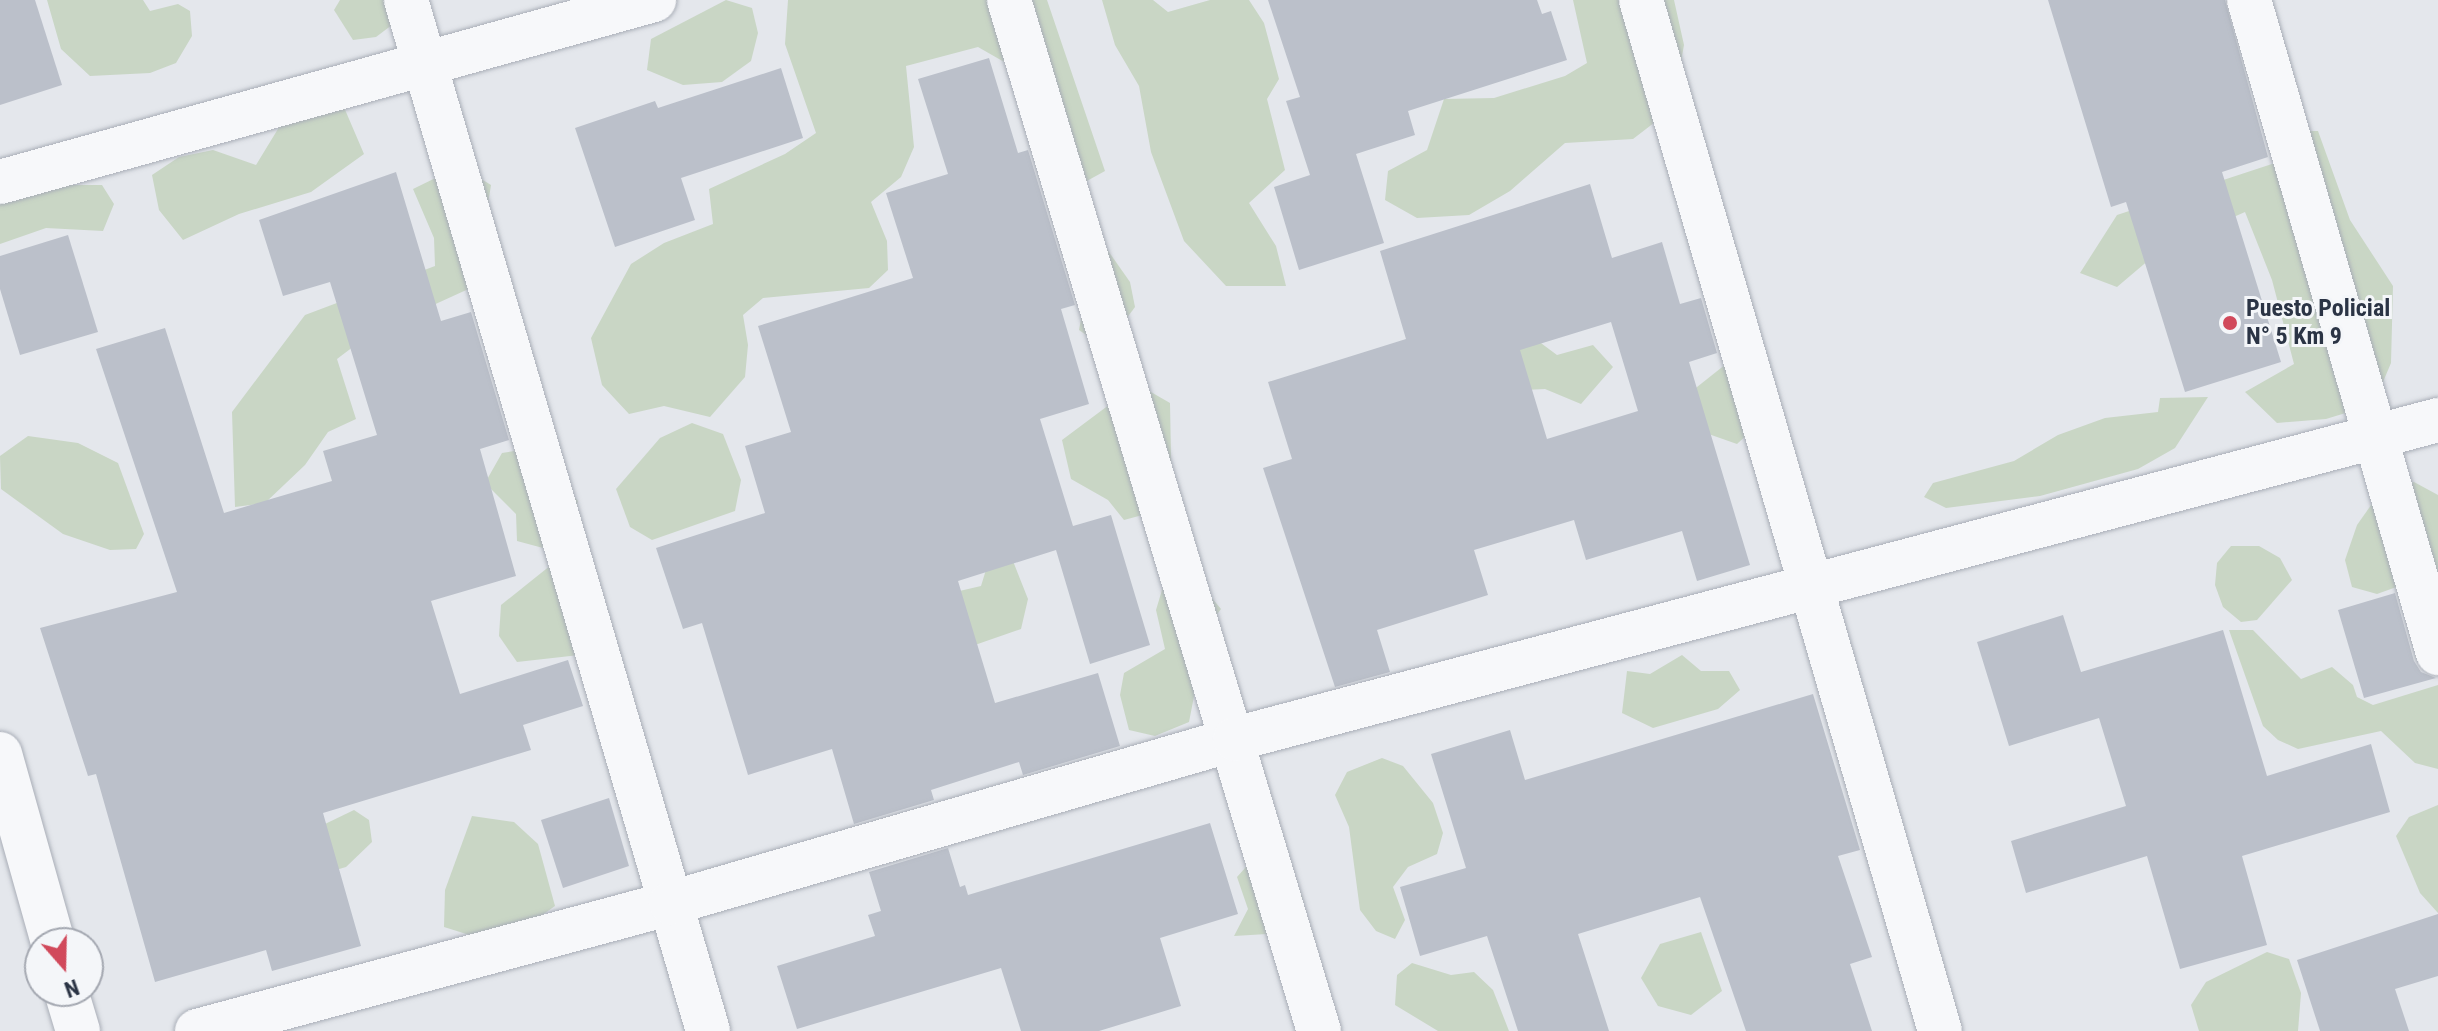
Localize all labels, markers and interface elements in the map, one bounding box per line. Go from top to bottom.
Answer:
place label: Puesto Policial N° 5 Km 9 [2246,295,2390,351]
marker: Puesto Policial N° 5 Km 9 [2221,314,2239,332]
north arrow [24,927,104,1007]
text: N [61,974,82,1002]

